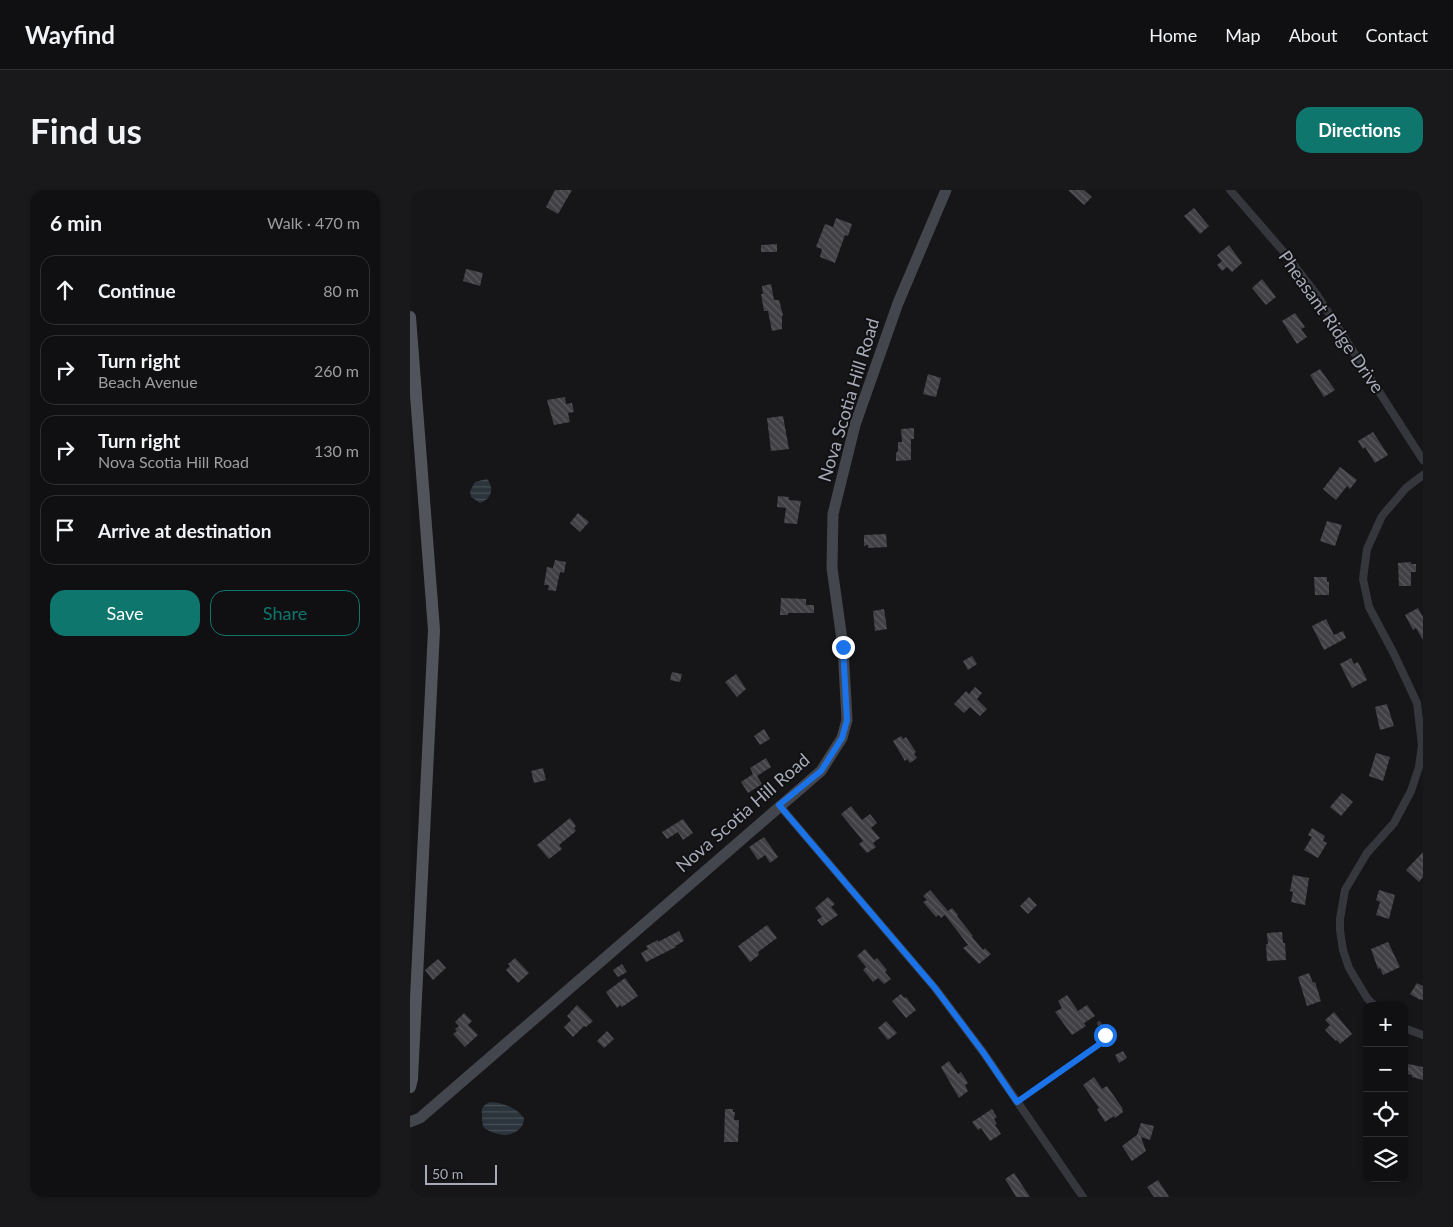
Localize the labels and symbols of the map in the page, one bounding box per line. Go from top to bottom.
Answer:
street label: Pheasant Ridge Drive [1274,246,1389,397]
street label: Nova Scotia Hill Road [813,315,883,484]
route end [832,636,855,659]
street label: Nova Scotia Hill Road [671,748,814,876]
route start [1094,1024,1117,1047]
scale bar [425,1162,498,1185]

